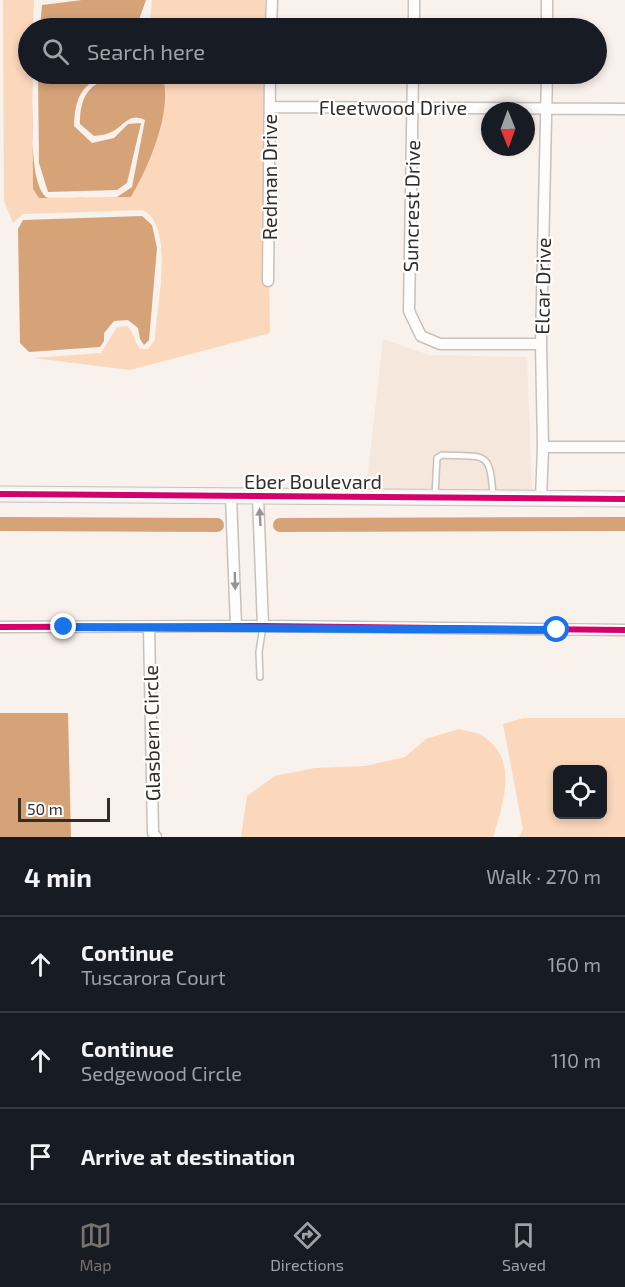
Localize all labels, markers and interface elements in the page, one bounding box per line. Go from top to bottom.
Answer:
search box [18,18,607,84]
icon: search [39,35,72,68]
text: Search here [87,38,205,64]
street label: Fleetwood Drive [319,95,467,119]
north arrow [481,102,535,156]
street label: Redman Drive [257,114,281,240]
street label: Suncrest Drive [398,140,424,272]
street label: Elcar Drive [529,237,555,335]
street label: Eber Boulevard [244,469,382,493]
one-way arrow [255,508,264,527]
one-way arrow [230,571,240,590]
route end [50,613,76,639]
route start [543,616,569,642]
street label: Glasbern Circle [138,665,164,801]
map controls [553,765,607,819]
button: locate [553,765,607,819]
scale bar [18,795,110,822]
text: 50 m [27,799,63,818]
text: 4 min [24,861,92,892]
text: Walk · 270 m [486,864,601,888]
text: Continue [81,939,174,965]
icon: ahead [24,948,57,981]
text: 160 m [548,952,601,976]
text: Tuscarora Court [81,965,226,989]
text: Continue [81,1035,174,1061]
icon: ahead [24,1044,57,1077]
text: 110 m [551,1048,601,1072]
text: Sedgewood Circle [81,1061,242,1085]
icon: arrive [24,1140,57,1173]
text: Arrive at destination [81,1143,295,1169]
tab: Map [79,1219,112,1274]
tab: Directions [270,1219,344,1274]
tab: Saved [502,1219,546,1274]

